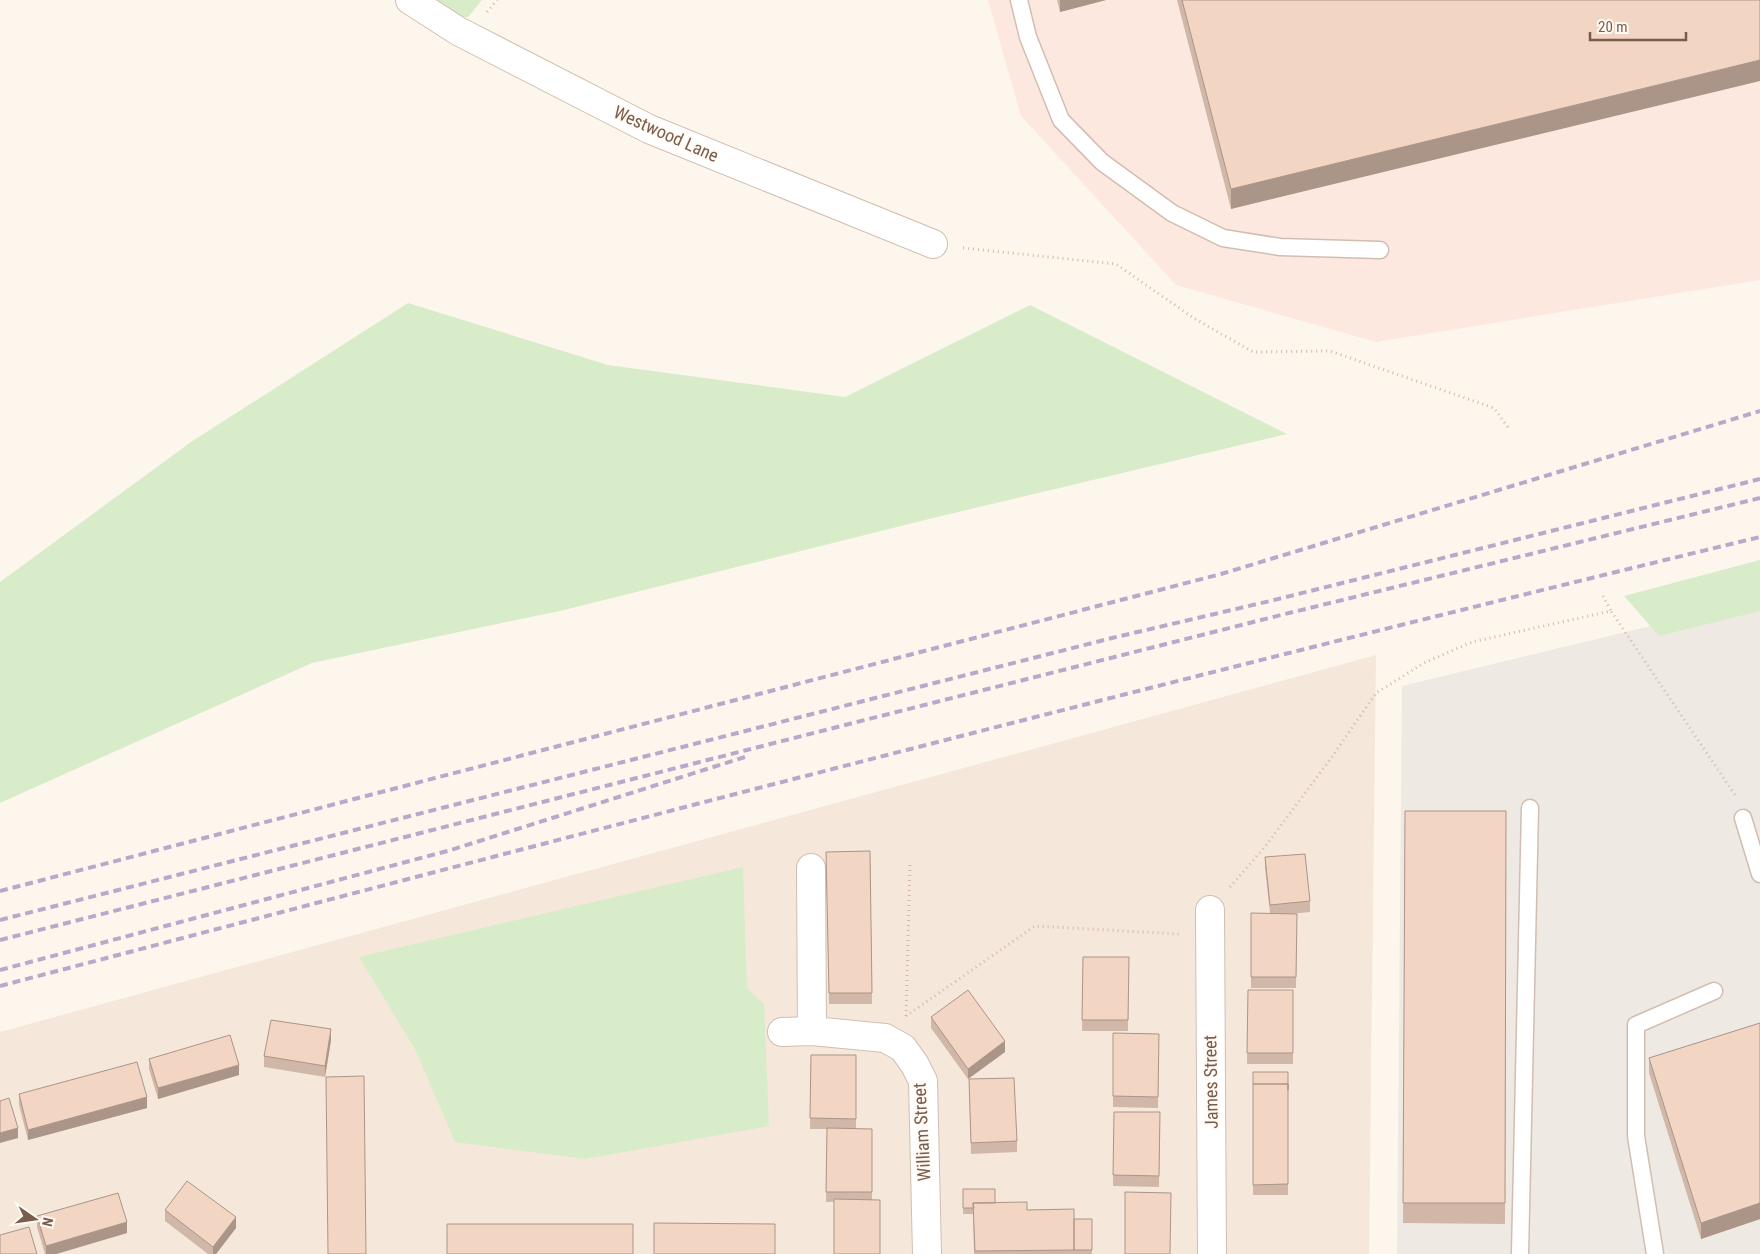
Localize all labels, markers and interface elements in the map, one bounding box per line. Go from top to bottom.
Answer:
scale bar [1590,10,1686,42]
text: 20 m [1598,18,1628,36]
street label: Westwood Lane [611,101,722,166]
street label: James Street [1199,1035,1222,1129]
street label: William Street [908,1082,935,1182]
north arrow [10,1194,60,1244]
text: N [39,1216,56,1228]

